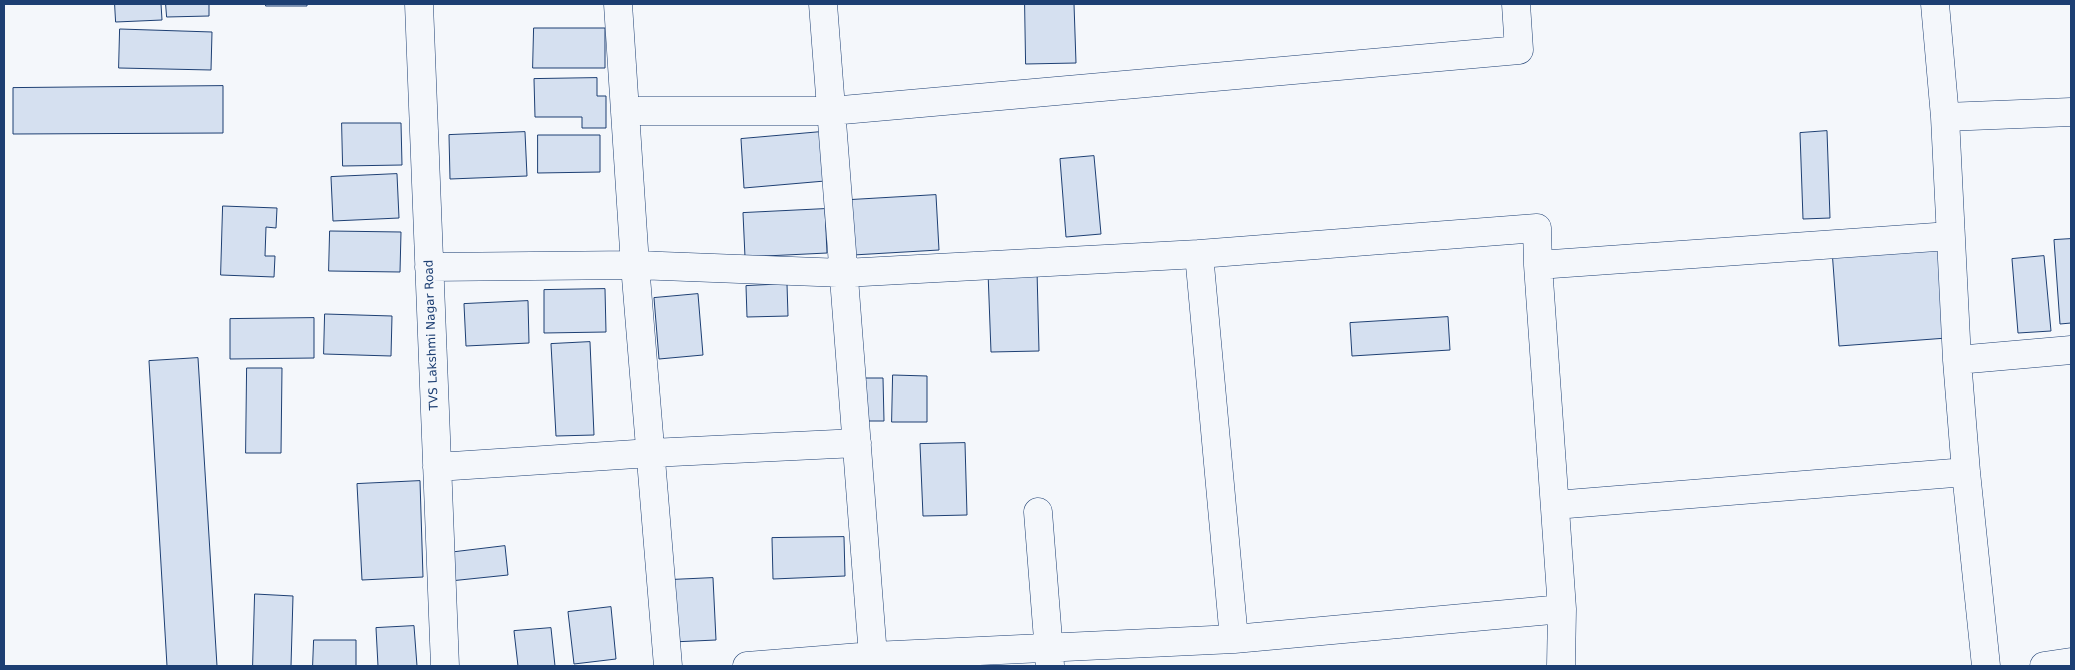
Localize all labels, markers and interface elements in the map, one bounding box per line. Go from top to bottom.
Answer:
street label: TVS Lakshmi Nagar Road [422,259,442,411]

